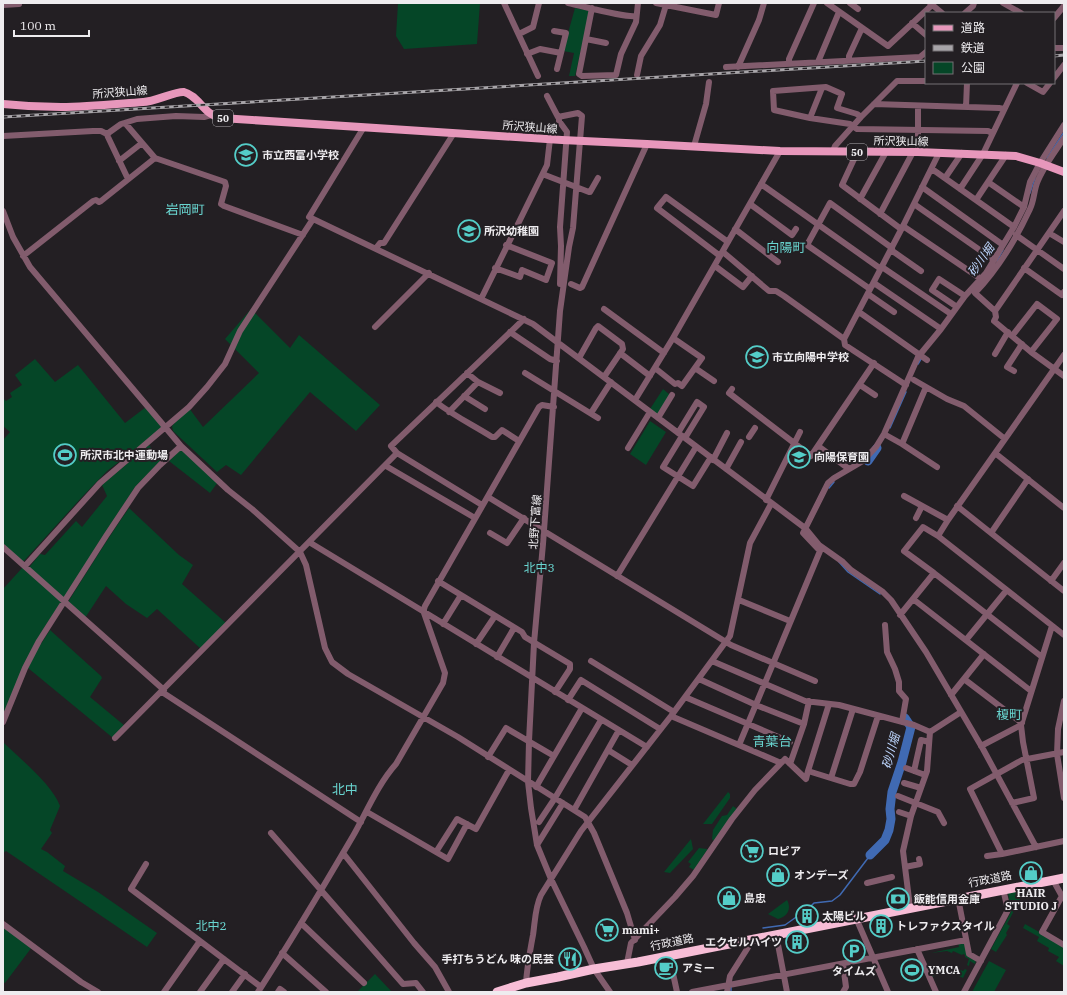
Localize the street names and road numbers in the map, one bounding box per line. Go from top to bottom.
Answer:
street label: 所沢狭山線 [92,83,148,101]
road number: 50 [213,110,233,126]
street label: 所沢狭山線 [502,118,558,136]
street label: 所沢狭山線 [873,134,929,148]
road number: 50 [847,144,867,160]
street label: 北野下富線 [526,494,544,550]
street label: 行政道路 [967,868,1013,890]
street label: 行政道路 [649,931,695,953]

